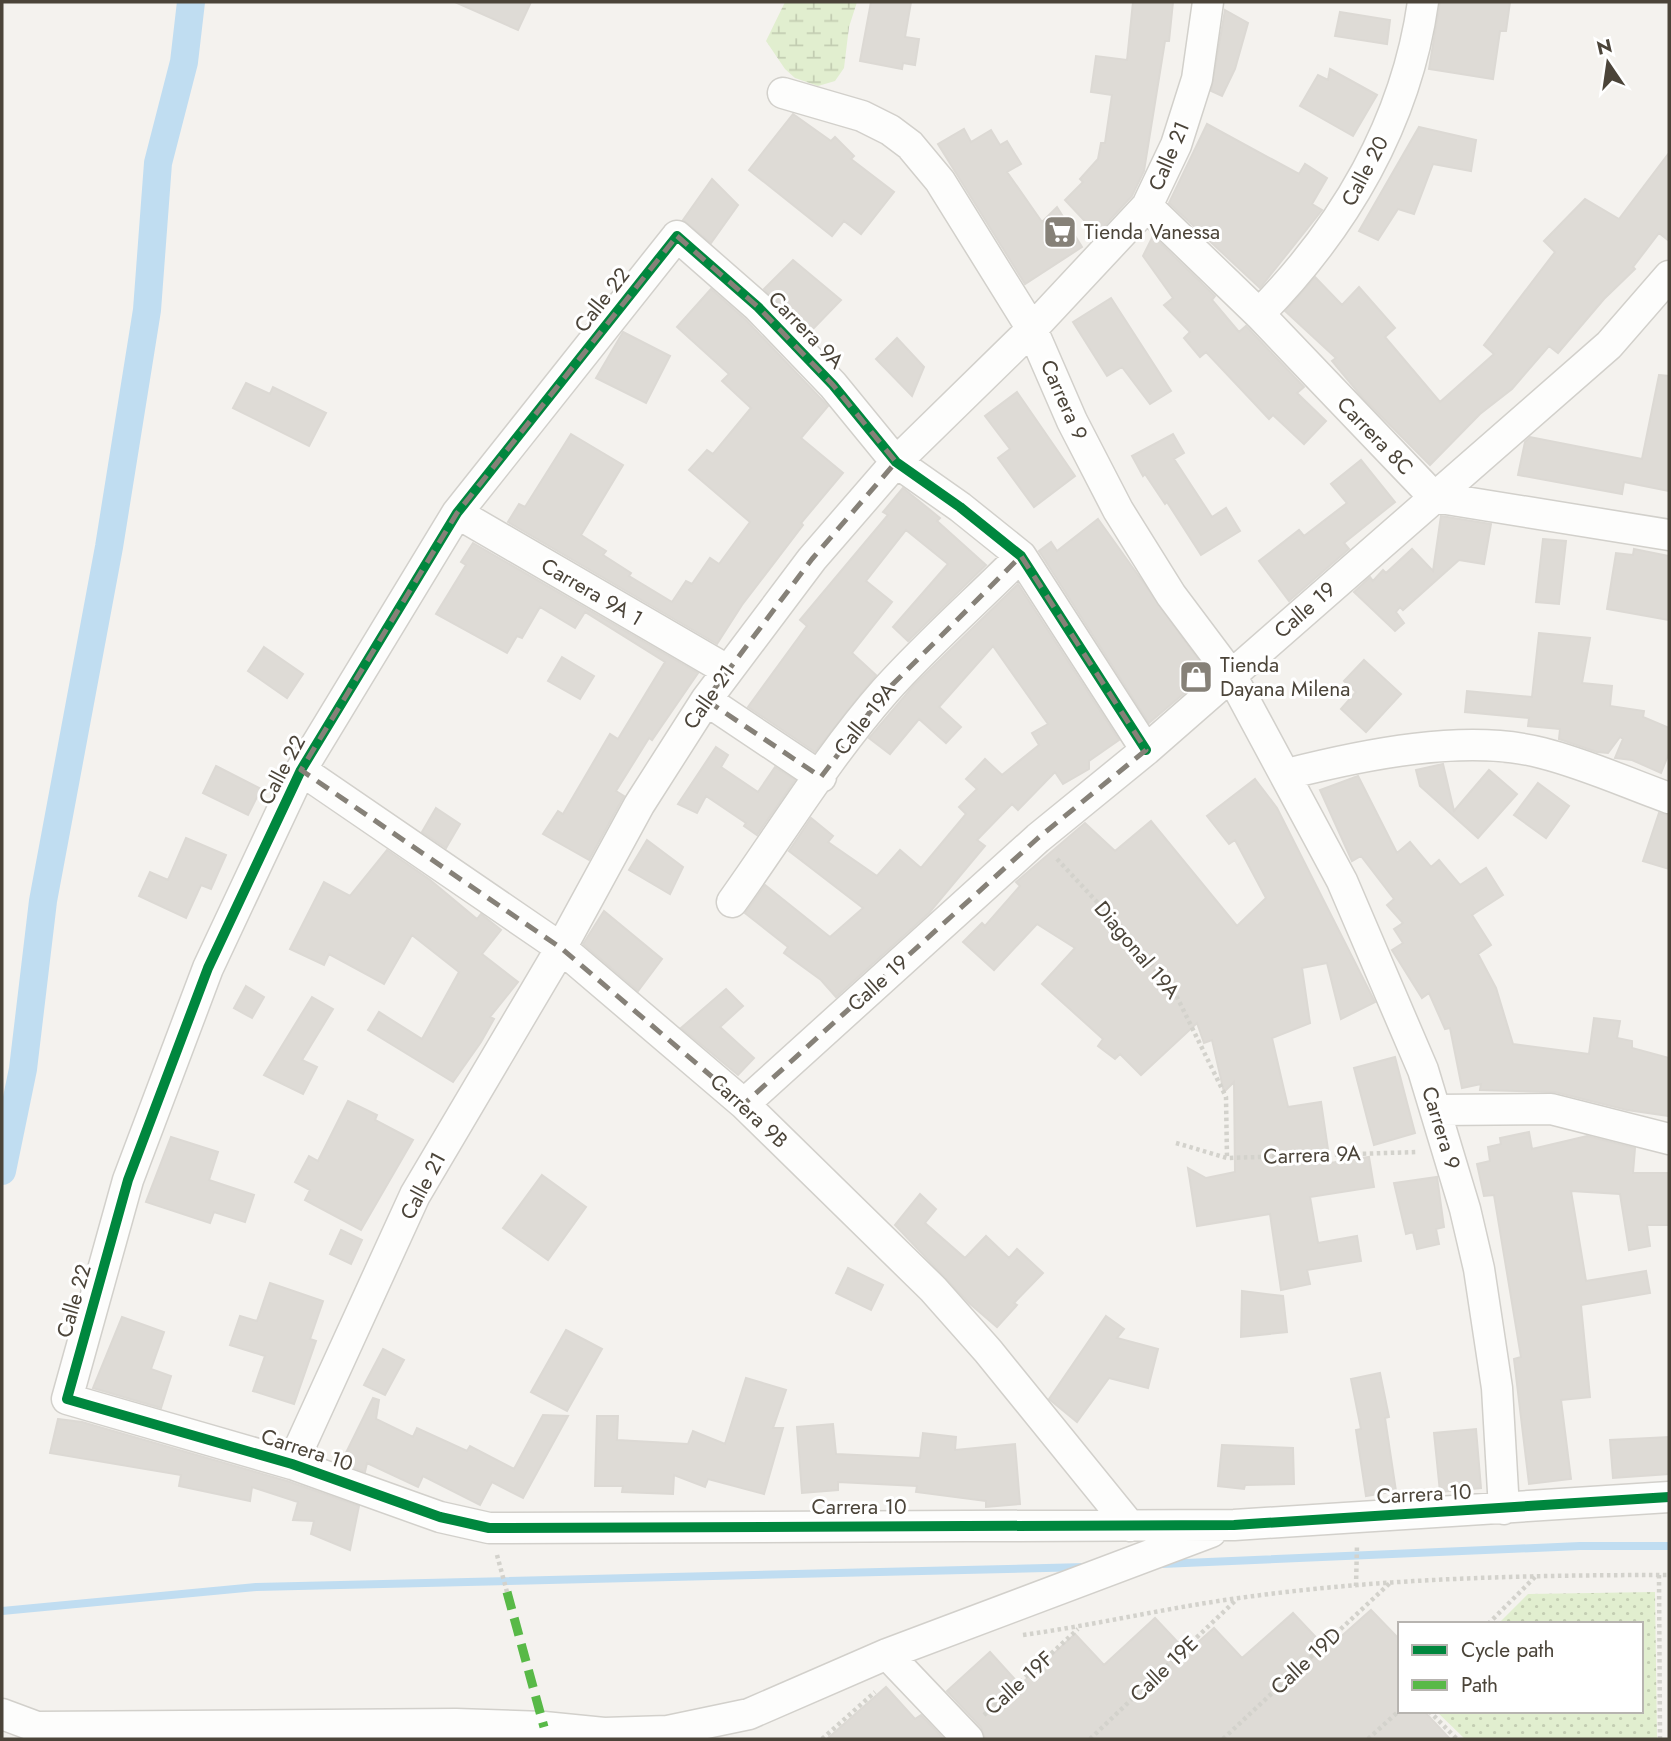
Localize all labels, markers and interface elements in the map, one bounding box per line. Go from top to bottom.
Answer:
north arrow [1573,28,1643,98]
text: N [1594,32,1615,62]
street label: Calle 21 [1141,117,1197,195]
street label: Calle 20 [1334,130,1396,212]
supermarket icon: Tienda Vanessa [1041,213,1079,251]
place label: Tienda Vanessa [1084,217,1220,247]
street label: Calle 22 [567,261,637,339]
street label: Carrera 9A [761,285,851,376]
street label: Carrera 9 [1033,355,1095,445]
street label: Carrera 8C [1330,390,1420,482]
street label: Carrera 9A 1 [535,551,649,633]
street label: Calle 19 [1268,575,1342,645]
place label: Tienda Dayana Milena [1220,650,1350,704]
shop icon: Tienda Dayana Milena [1177,658,1215,696]
street label: Calle 21 [676,659,742,735]
street label: Calle 19A [827,676,903,762]
street label: Calle 22 [251,730,313,810]
street label: Diagonal 19A [1087,895,1187,1006]
street label: Calle 19 [841,947,915,1019]
street label: Carrera 9B [703,1067,795,1155]
street label: Carrera 9 [1414,1083,1468,1173]
street label: Carrera 9A [1263,1138,1361,1172]
street label: Calle 21 [393,1147,453,1225]
street label: Calle 22 [49,1261,99,1341]
street label: Carrera 10 [257,1421,357,1479]
street label: Carrera 10 [1376,1477,1472,1511]
street label: Carrera 10 [811,1492,907,1522]
street label: Calle 19D [1264,1620,1348,1702]
legend [1398,1622,1643,1713]
street label: Calle 19E [1123,1629,1205,1709]
text: Cycle path [1461,1635,1554,1665]
street label: Calle 19F [978,1644,1060,1722]
text: Path [1461,1670,1498,1700]

